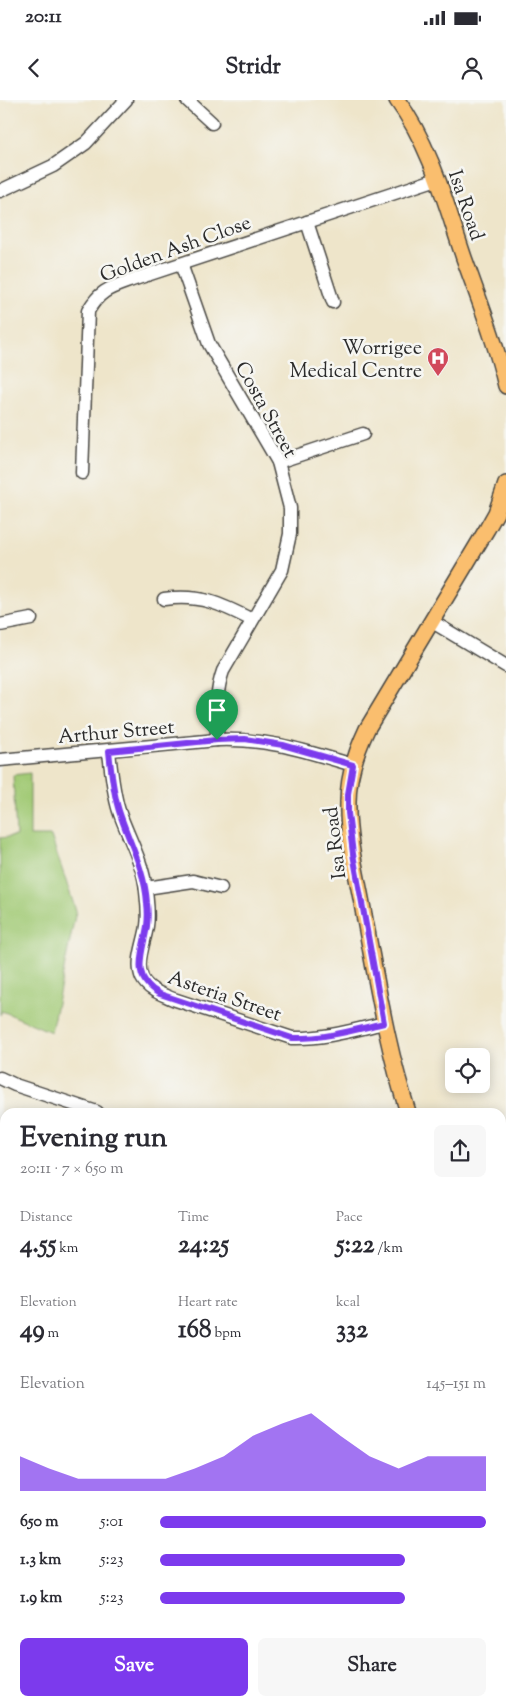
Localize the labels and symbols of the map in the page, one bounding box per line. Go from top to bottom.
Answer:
street label: Isa Road [439,167,490,245]
street label: Golden Ash Close [96,210,255,291]
place label: Worrigee Medical Centre [289,335,422,387]
hospital icon: Worrigee Medical Centre [426,346,450,377]
street label: Costa Street [226,357,303,464]
pin [196,689,238,740]
street label: Arthur Street [57,714,176,753]
street label: Isa Road [318,805,355,881]
street label: Asteria Street [163,964,285,1030]

